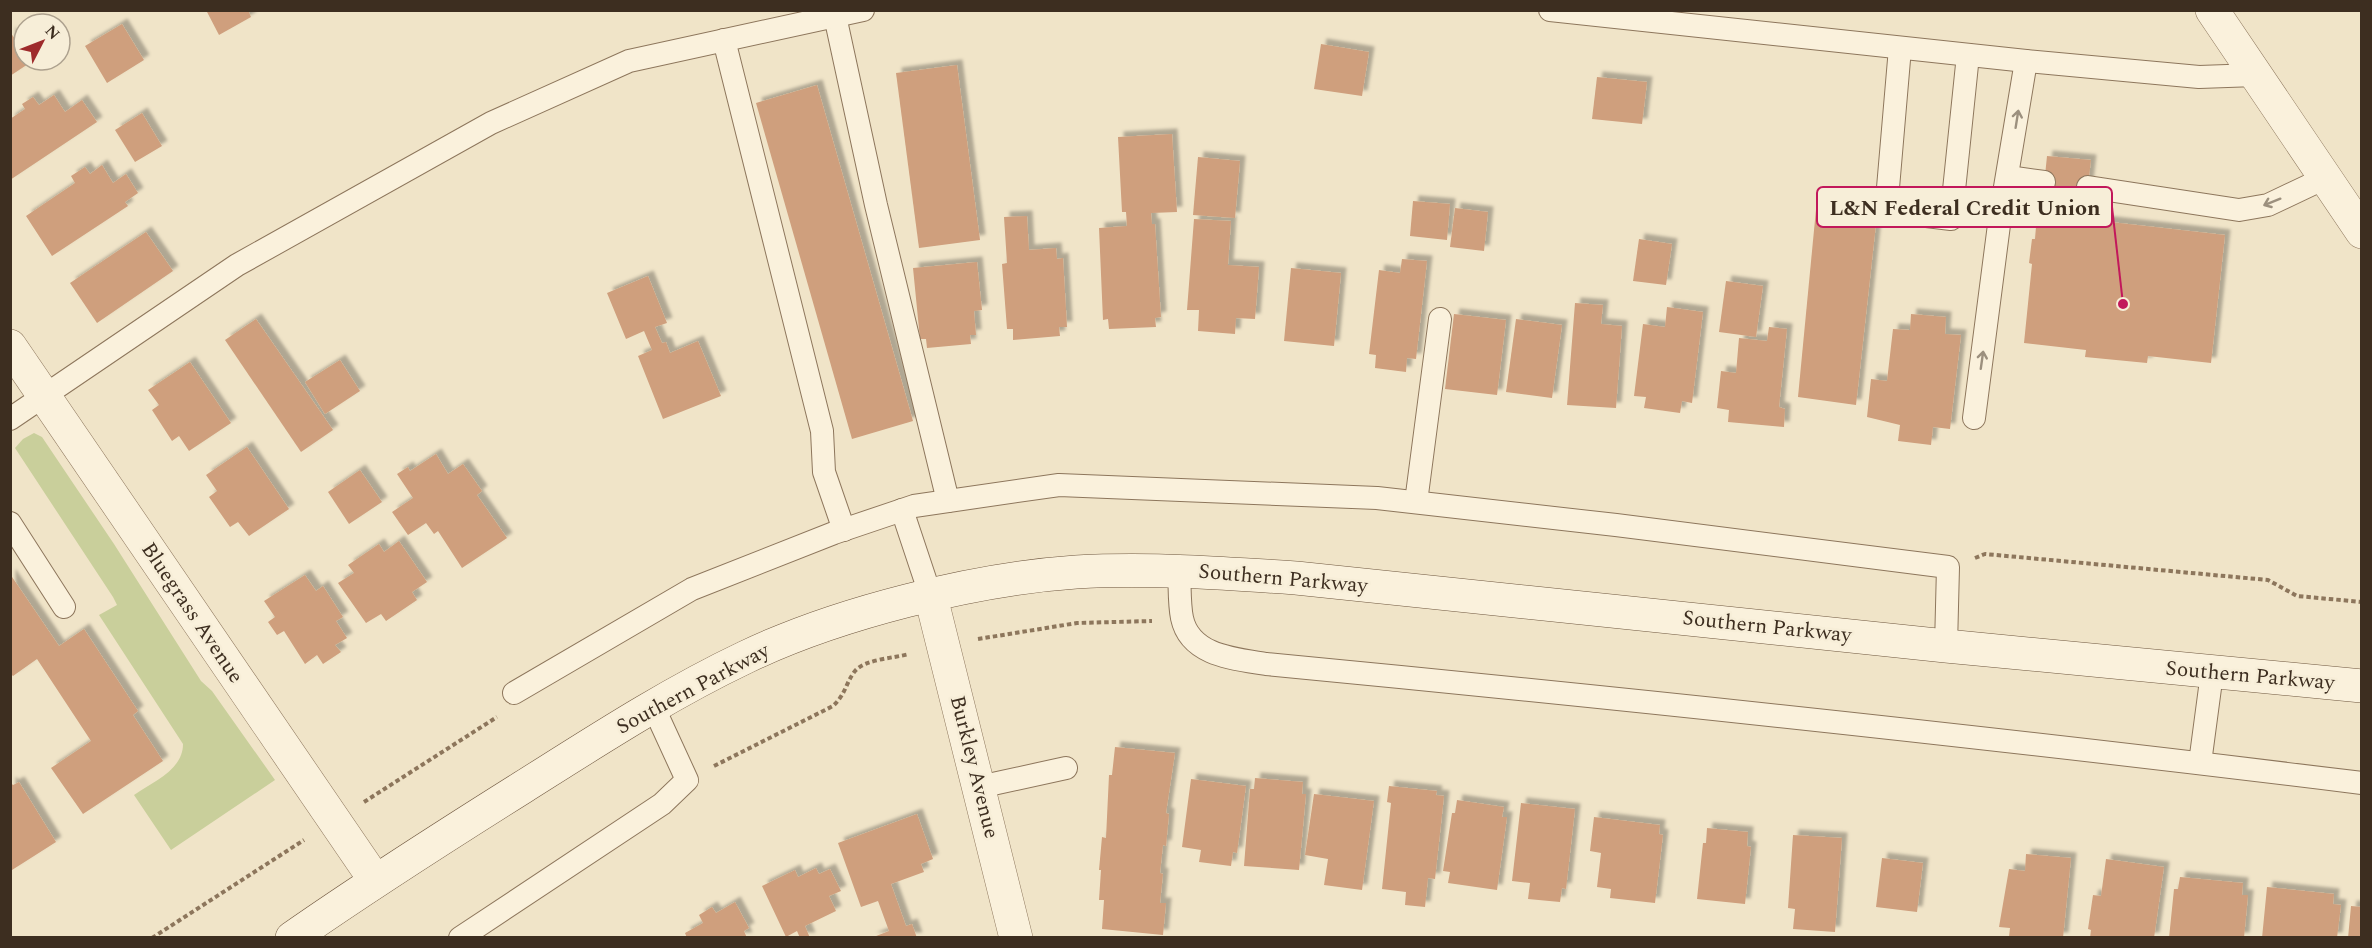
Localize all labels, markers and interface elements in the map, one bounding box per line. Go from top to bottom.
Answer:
north arrow [12,12,72,72]
text: N [39,20,66,46]
one-way arrow [2012,110,2023,130]
callout: L&N Federal Credit Union [1817,187,2112,227]
text: L&N Federal Credit Union [1829,192,2101,225]
one-way arrow [2264,197,2282,208]
one-way arrow [1977,350,1988,370]
street label: Bluegrass Avenue [133,536,251,690]
street label: Southern Parkway [1197,556,1370,602]
street label: Southern Parkway [1681,602,1854,652]
street label: Southern Parkway [611,635,776,743]
street label: Southern Parkway [2164,653,2337,699]
street label: Burkley Avenue [941,692,1007,842]

